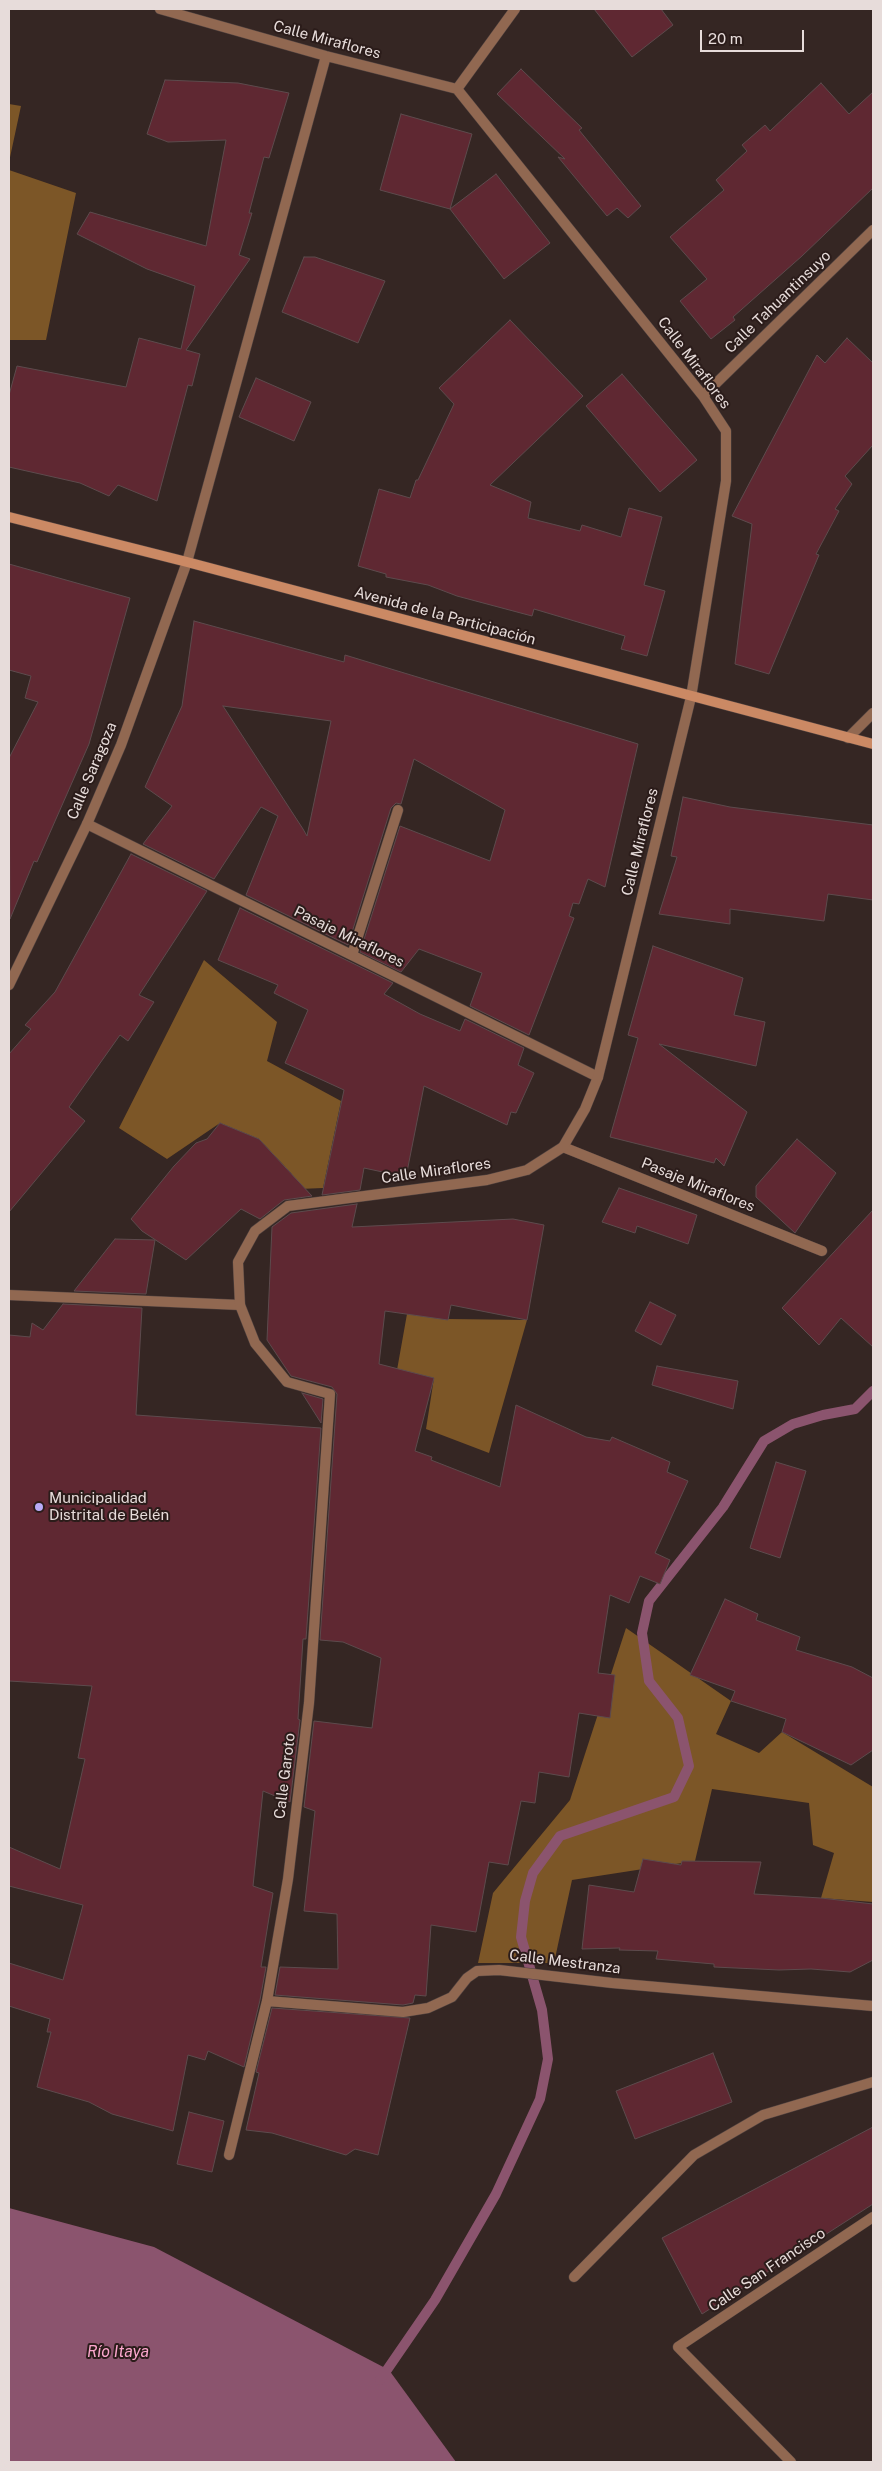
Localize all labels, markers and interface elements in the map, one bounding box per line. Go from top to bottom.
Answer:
street label: Calle Miraflores [271,17,383,63]
scale bar [702,20,806,52]
text: 20 m [708,30,743,47]
street label: Calle Tahuantinsuyo [721,247,835,357]
street label: Calle Miraflores [654,314,734,412]
street label: Avenida de la Participación [352,583,538,649]
street label: Calle Saragoza [63,719,121,823]
street label: Calle Miraflores [618,786,662,898]
street label: Pasaje Miraflores [291,902,407,972]
street label: Calle Miraflores [380,1154,492,1188]
street label: Pasaje Miraflores [639,1154,757,1216]
place label: Municipalidad Distrital de Belén [49,1489,169,1524]
marker: Municipalidad Distrital de Belén [33,1501,45,1513]
street label: Calle Garoto [271,1732,299,1820]
street label: Calle Mestranza [508,1946,622,1978]
street label: Calle San Francisco [705,2224,829,2316]
water label: Río Itaya [87,2342,149,2362]

